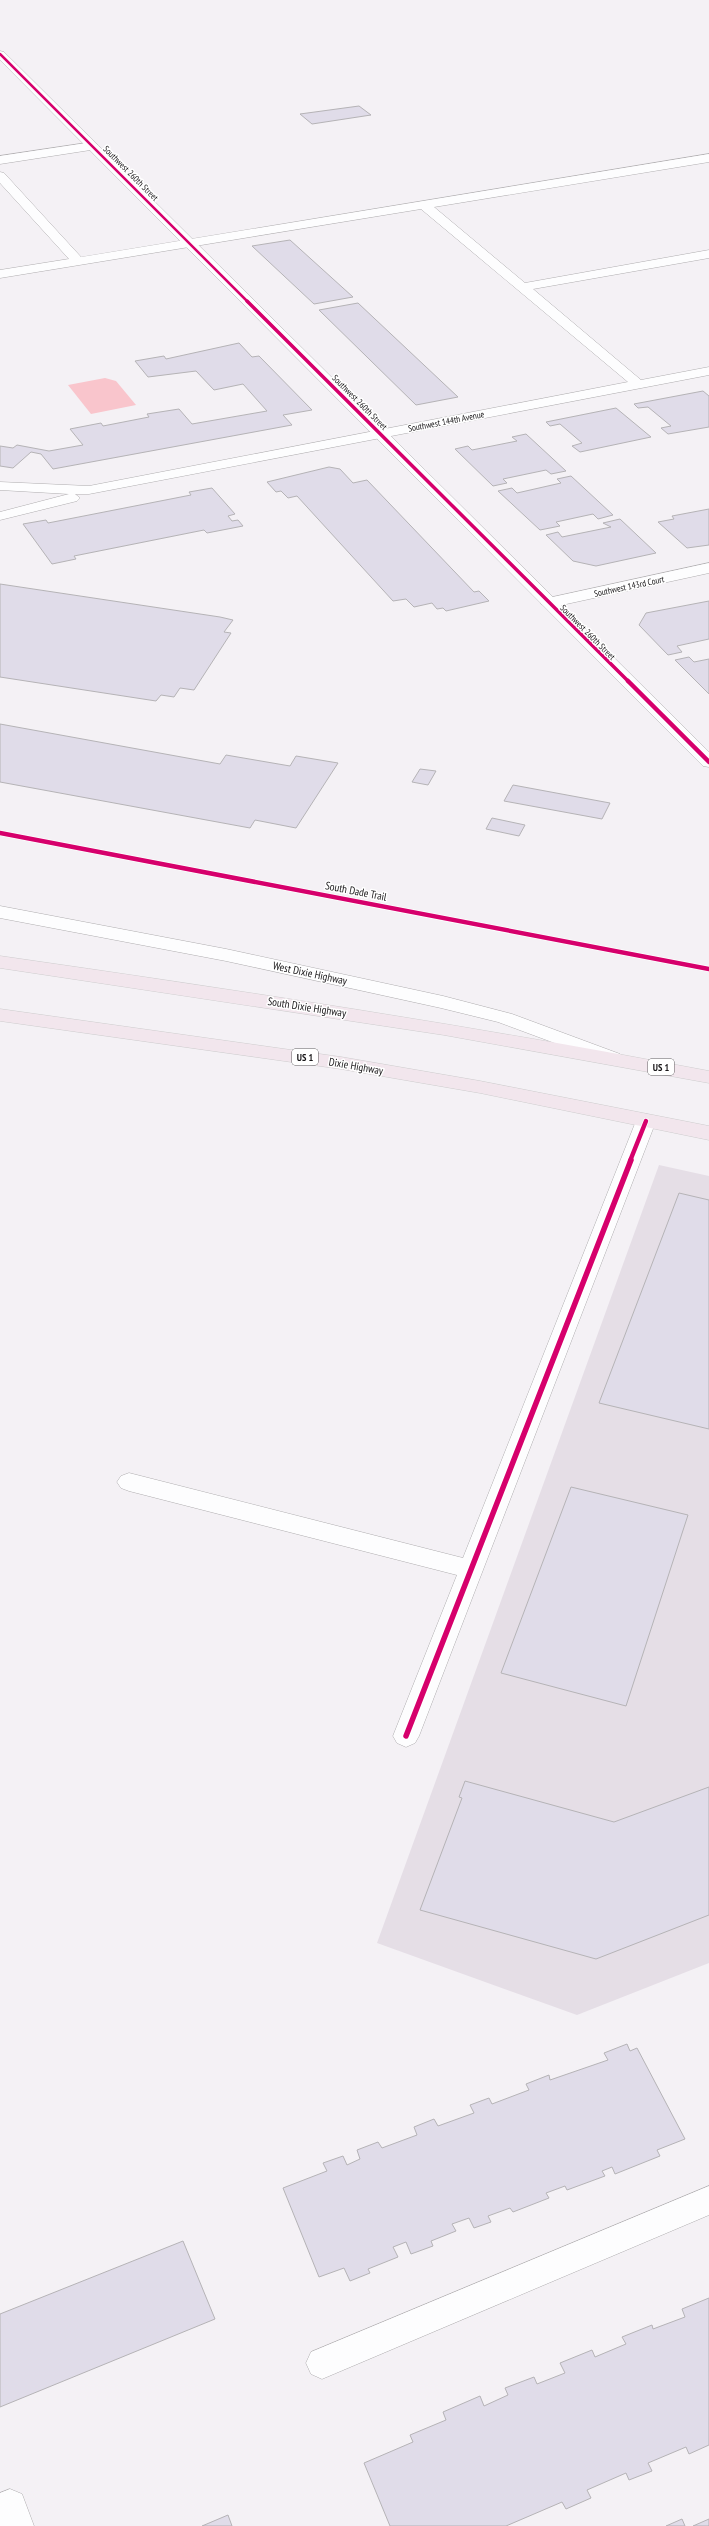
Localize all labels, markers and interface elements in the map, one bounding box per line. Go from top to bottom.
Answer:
street label: Southwest 260th Street [101,143,161,203]
street label: Southwest 260th Street [330,372,390,432]
street label: Southwest 144th Avenue [407,408,485,434]
street label: Southwest 143rd Court [593,573,666,599]
street label: Southwest 260th Street [558,602,618,662]
street label: South Dade Trail [324,878,388,904]
street label: West Dixie Highway [272,958,349,988]
street label: South Dixie Highway [267,994,348,1020]
road number: US 1 [292,1049,318,1065]
street label: Dixie Highway [328,1054,385,1078]
road number: US 1 [648,1059,674,1075]

